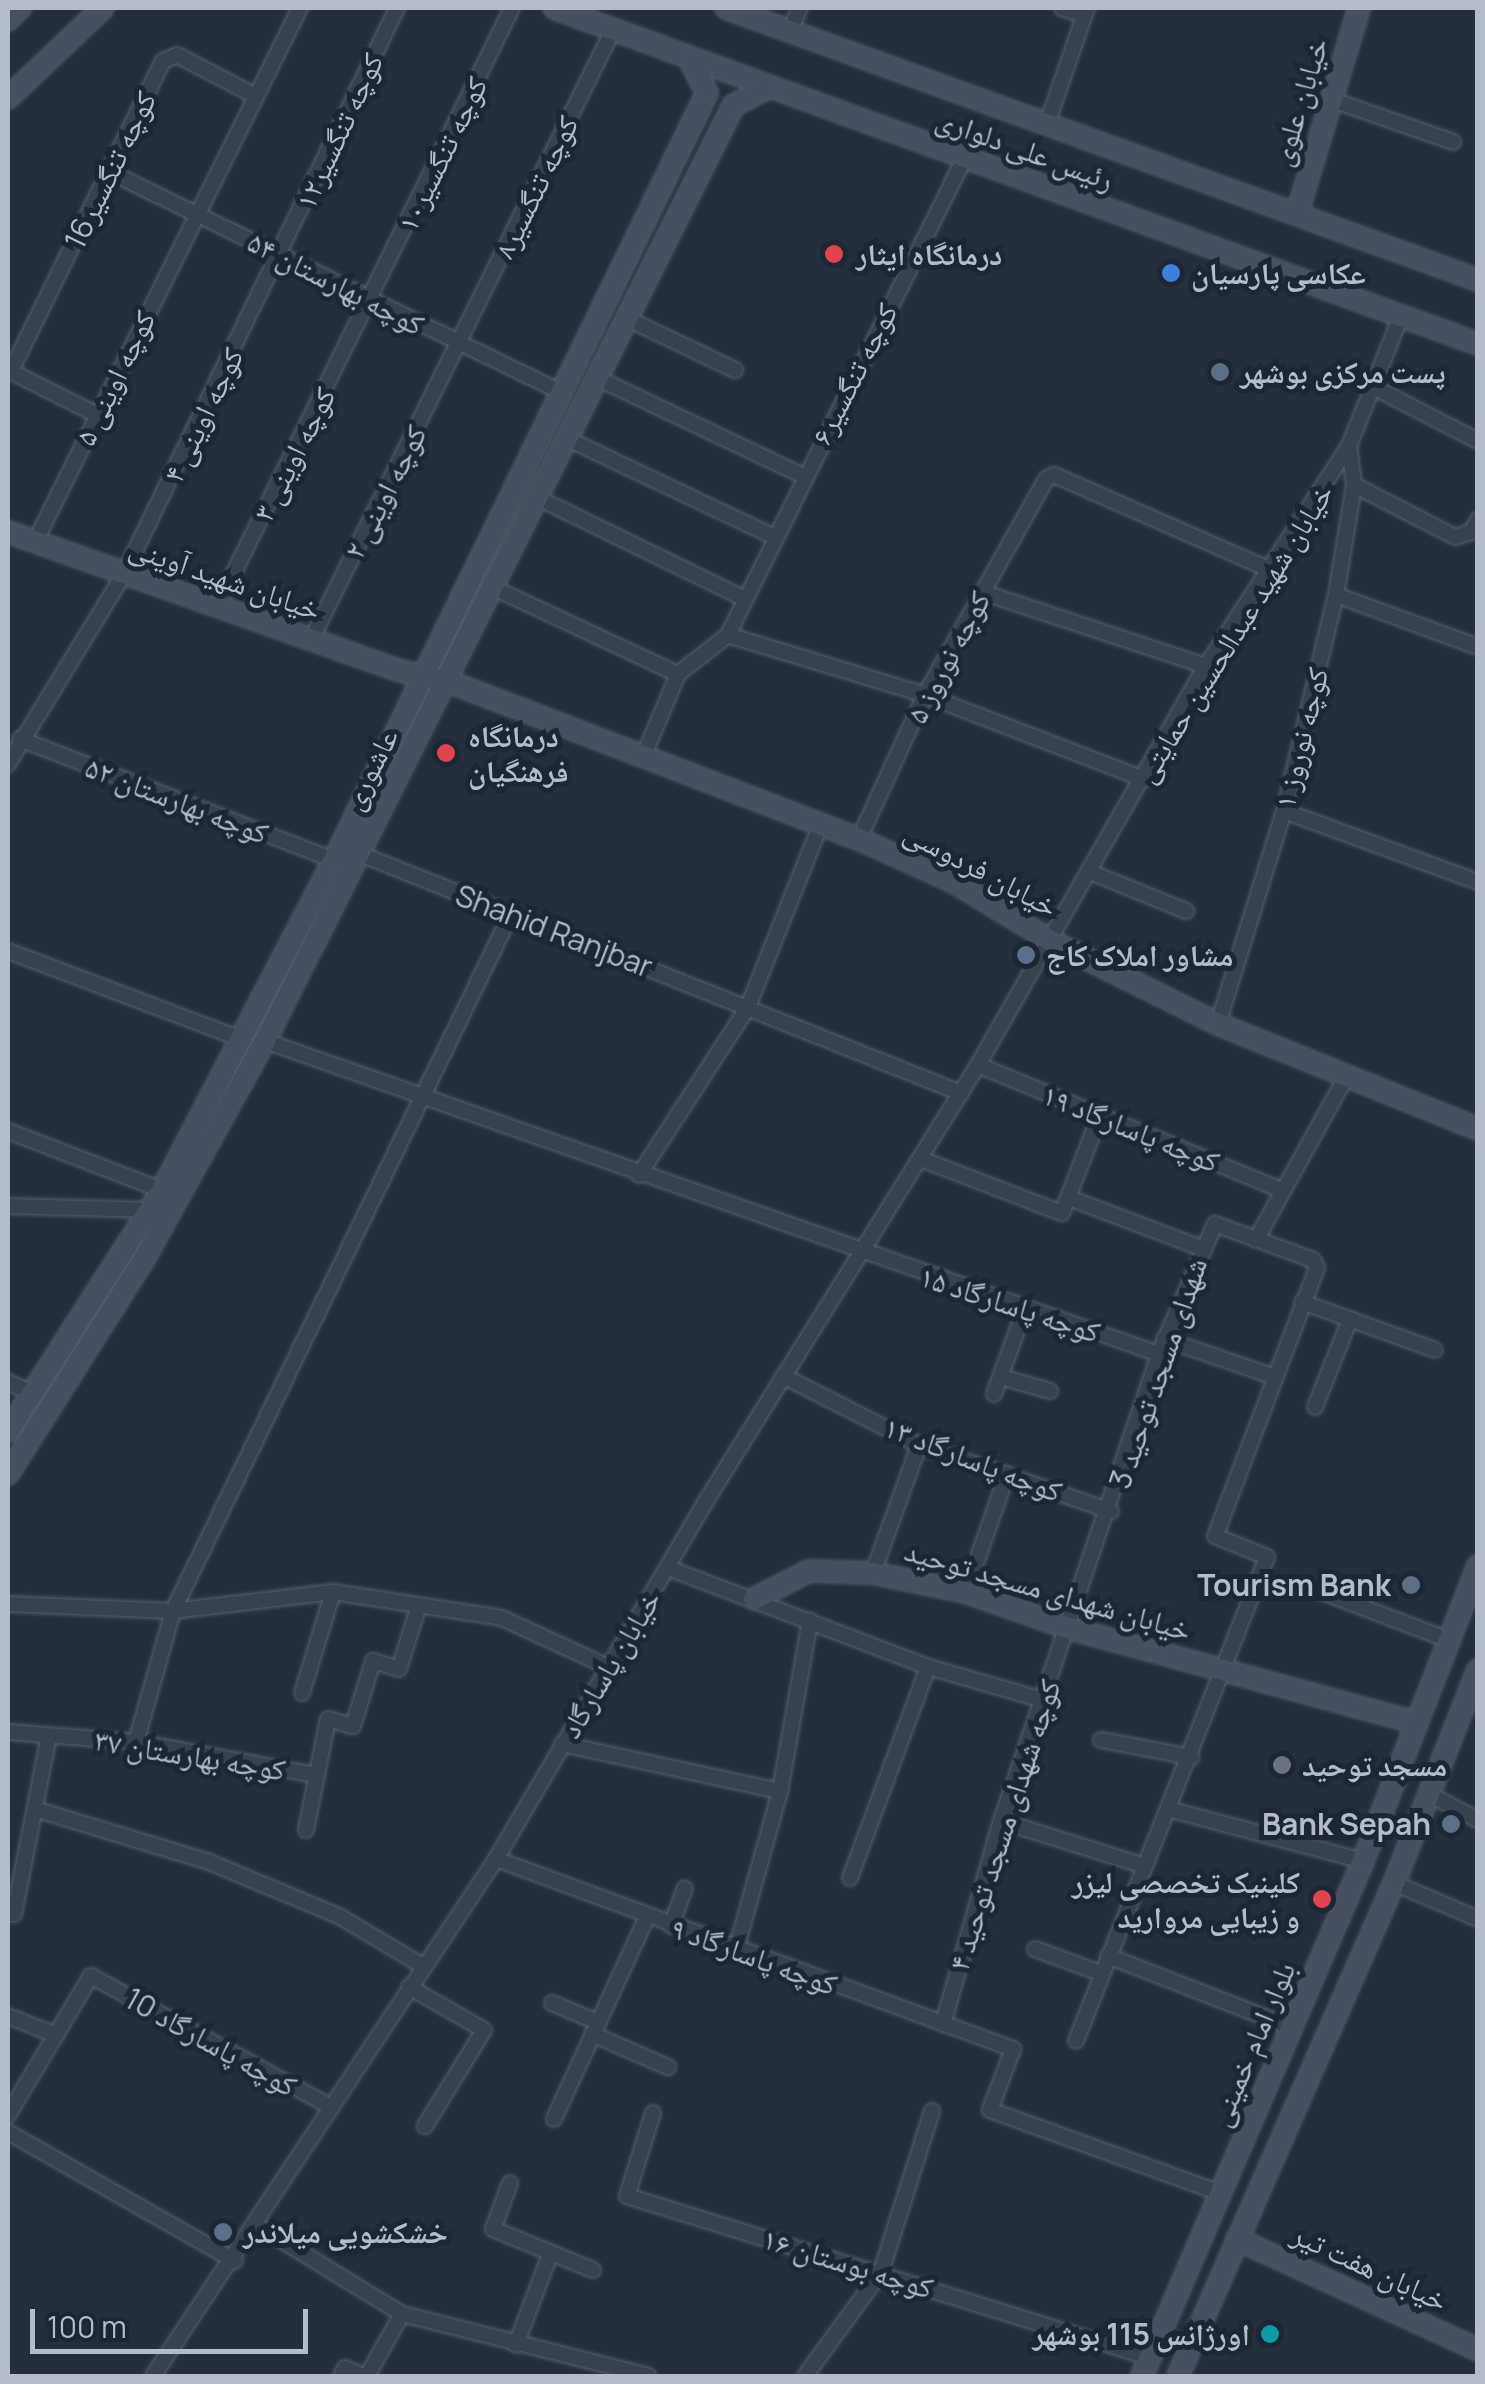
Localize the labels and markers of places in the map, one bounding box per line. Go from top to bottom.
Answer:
place label: درمانگاه ایثار [856,236,1002,272]
marker: درمانگاه ایثار [821,241,847,267]
place label: عکاسی پارسیان [1191,255,1366,291]
marker: عکاسی پارسیان [1160,262,1182,284]
place label: پست مرکزی بوشهر [1240,354,1446,390]
marker: پست مرکزی بوشهر [1209,361,1231,383]
place label: درمانگاه فرهنگیان [468,718,568,788]
marker: درمانگاه فرهنگیان [433,740,459,766]
place label: مشاور املاک کاج [1046,937,1233,973]
marker: مشاور املاک کاج [1015,944,1037,966]
place label: Tourism Bank [1197,1567,1391,1603]
marker: Tourism Bank [1400,1574,1422,1596]
place label: مسجد توحید [1302,1747,1447,1783]
marker: مسجد توحید [1271,1754,1293,1776]
place label: Bank Sepah [1262,1806,1431,1842]
marker: Bank Sepah [1440,1813,1462,1835]
place label: کلینیک تخصصی لیزر و زیبایی مروارید [1072,1864,1300,1934]
marker: کلینیک تخصصی لیزر و زیبایی مروارید [1309,1886,1335,1912]
place label: خشکشویی میلاندر [243,2214,448,2250]
marker: خشکشویی میلاندر [212,2221,234,2243]
place label: اورژانس 115 بوشهر [1033,2316,1250,2352]
marker: اورژانس 115 بوشهر [1259,2323,1281,2345]

